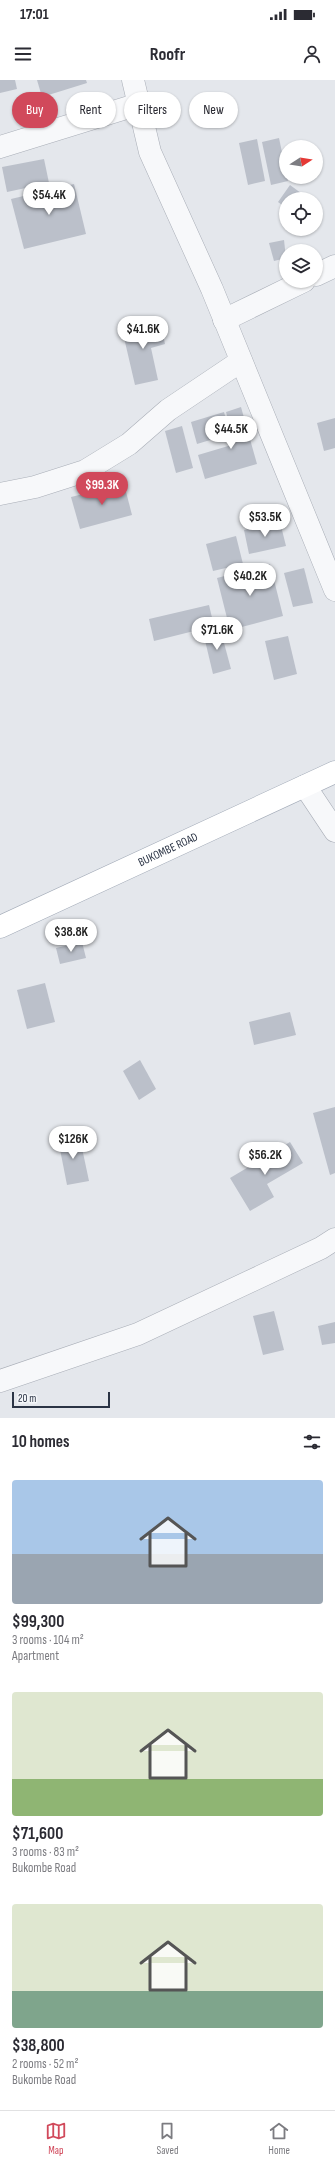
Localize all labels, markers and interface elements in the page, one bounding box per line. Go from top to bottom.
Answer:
text: 17:01 [20,5,49,24]
icon: menu [12,43,34,65]
icon: person [301,43,323,65]
text: Roofr [150,44,185,65]
chip: Buy [12,92,58,128]
chip: Rent [66,92,116,128]
chip: Filters [124,92,181,128]
chip: New [189,92,238,128]
north arrow [279,140,323,184]
map controls [279,140,323,288]
pin: $54.4K [16,182,82,216]
text: $54.4K [32,187,66,203]
button: locate [279,192,323,236]
button: layers [279,244,323,288]
pin: $41.6K [110,316,176,350]
text: $41.6K [126,321,160,337]
pin: $44.5K [198,416,264,450]
text: $44.5K [214,421,248,437]
pin: $99.3K [69,472,135,506]
text: $99.3K [85,477,119,493]
pin: $53.5K [232,504,298,538]
text: $53.5K [248,509,282,525]
pin: $40.2K [217,563,283,597]
text: $40.2K [233,568,267,584]
pin: $71.6K [184,617,250,651]
text: $71.6K [201,622,233,638]
street label: BUKOMBE ROAD [136,829,200,870]
pin: $38.8K [38,919,104,953]
text: $38.8K [54,924,88,940]
pin: $126K [45,1126,101,1160]
text: $126K [58,1131,88,1147]
pin: $56.2K [232,1142,298,1176]
text: $56.2K [248,1147,282,1163]
scale bar [12,1390,110,1409]
text: 20 m [18,1392,36,1405]
icon: filters [301,1431,323,1453]
text: 10 homes [12,1432,69,1452]
icon: home [132,1506,204,1578]
text: $99,300 [12,1612,64,1632]
text: 3 rooms · 104 m² [12,1632,84,1648]
text: Apartment [12,1648,59,1664]
icon: home [132,1718,204,1790]
text: $71,600 [12,1824,63,1844]
text: 3 rooms · 83 m² [12,1844,79,1860]
text: Bukombe Road [12,1860,76,1876]
icon: home [132,1930,204,2002]
text: $38,800 [12,2036,65,2056]
text: 2 rooms · 52 m² [12,2056,79,2072]
text: Bukombe Road [12,2072,76,2088]
tab: Map [45,2120,67,2157]
tab: Saved [156,2120,179,2157]
tab: Home [268,2120,290,2157]

